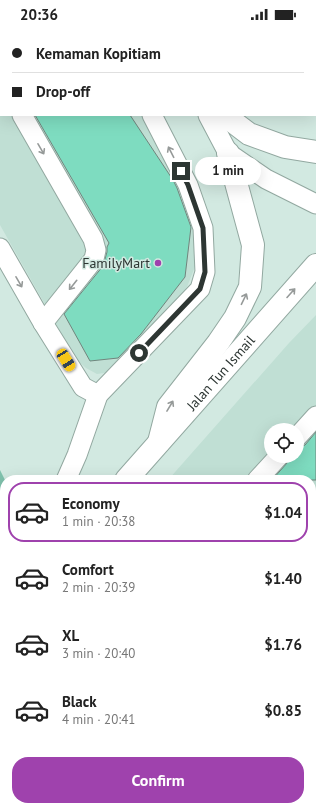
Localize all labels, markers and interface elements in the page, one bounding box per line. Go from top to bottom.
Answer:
text: 20:36 [20,5,58,24]
text: Kemaman Kopitiam [36,44,161,63]
text: Drop-off [36,82,90,101]
one-way arrow [38,143,46,155]
one-way arrow [167,147,174,159]
callout: 1 min [195,157,261,185]
route end [172,162,190,180]
text: 1 min [212,162,244,179]
place label: FamilyMart [82,254,150,272]
marker: FamilyMart [153,258,163,268]
one-way arrow [16,276,24,288]
one-way arrow [69,280,78,291]
one-way arrow [286,289,295,299]
one-way arrow [241,293,248,305]
street label: Jalan Tun Ismail [182,331,259,415]
route start [130,344,148,362]
car [55,347,77,373]
one-way arrow [166,400,175,411]
map controls [264,423,304,463]
button: locate [264,423,304,463]
icon: car [14,494,50,530]
text: Economy [62,494,120,513]
text: $1.04 [264,503,302,522]
text: 1 min · 20:38 [62,513,135,530]
icon: car [14,560,50,596]
text: Comfort [62,560,114,579]
text: $1.40 [264,569,302,588]
text: 2 min · 20:39 [62,579,135,596]
icon: car [14,626,50,662]
text: XL [62,626,79,645]
text: $1.76 [264,635,302,654]
text: 3 min · 20:40 [62,645,135,662]
icon: car [14,692,50,728]
text: Black [62,692,97,711]
text: $0.85 [264,701,302,720]
text: 4 min · 20:41 [62,711,135,728]
button: Confirm [12,757,304,803]

